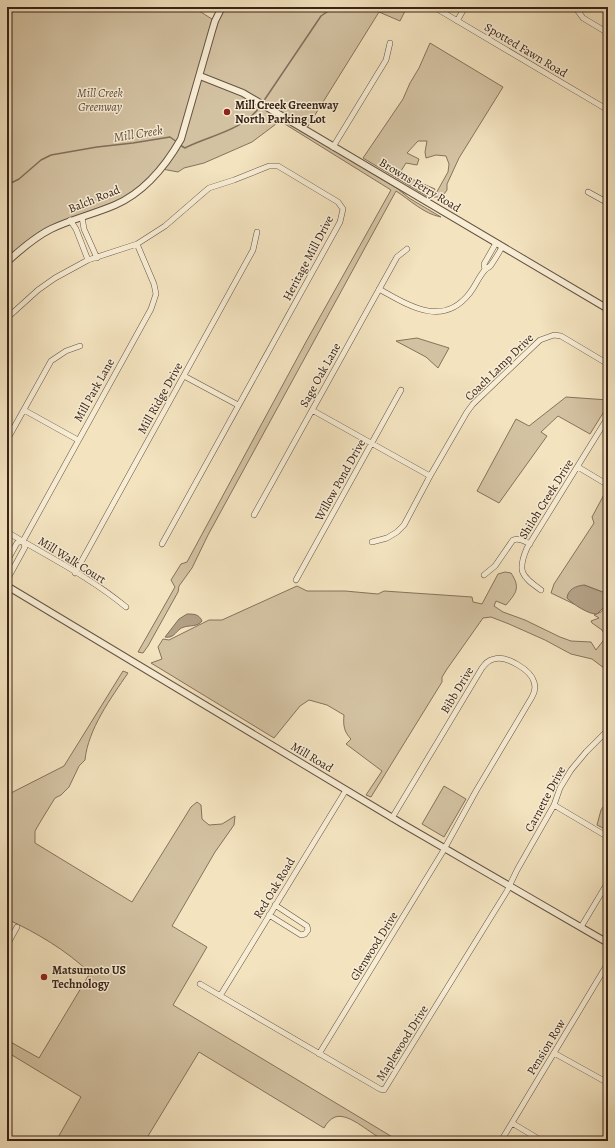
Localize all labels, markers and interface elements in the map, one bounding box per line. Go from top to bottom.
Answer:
street label: Spotted Fawn Road [482,19,571,81]
park label: Mill Creek Greenway [77,85,124,115]
place label: Mill Creek Greenway North Parking Lot [235,97,339,127]
marker: Mill Creek Greenway North Parking Lot [222,107,232,117]
water label: Mill Creek [112,121,164,146]
street label: Browns Ferry Road [376,154,464,216]
street label: Balch Road [66,181,123,217]
street label: Heritage Mill Drive [279,213,337,303]
street label: Coach Lamp Drive [461,330,537,404]
street label: Sage Oak Lane [296,340,344,410]
street label: Mill Park Lane [70,355,118,425]
street label: Mill Ridge Drive [134,359,186,437]
street label: Willow Pond Drive [310,436,369,525]
street label: Shiloh Creek Drive [515,456,577,542]
street label: Mill Walk Court [35,533,109,587]
street label: Bibb Drive [437,664,477,716]
street label: Mill Road [288,738,337,776]
street label: Carnette Drive [521,763,569,835]
street label: Red Oak Road [250,854,299,921]
street label: Glenwood Drive [346,908,402,984]
place label: Matsumoto US Technology [52,962,126,992]
marker: Matsumoto US Technology [39,972,49,982]
street label: Maplewood Drive [372,1002,432,1084]
street label: Pension Row [523,1016,569,1078]

